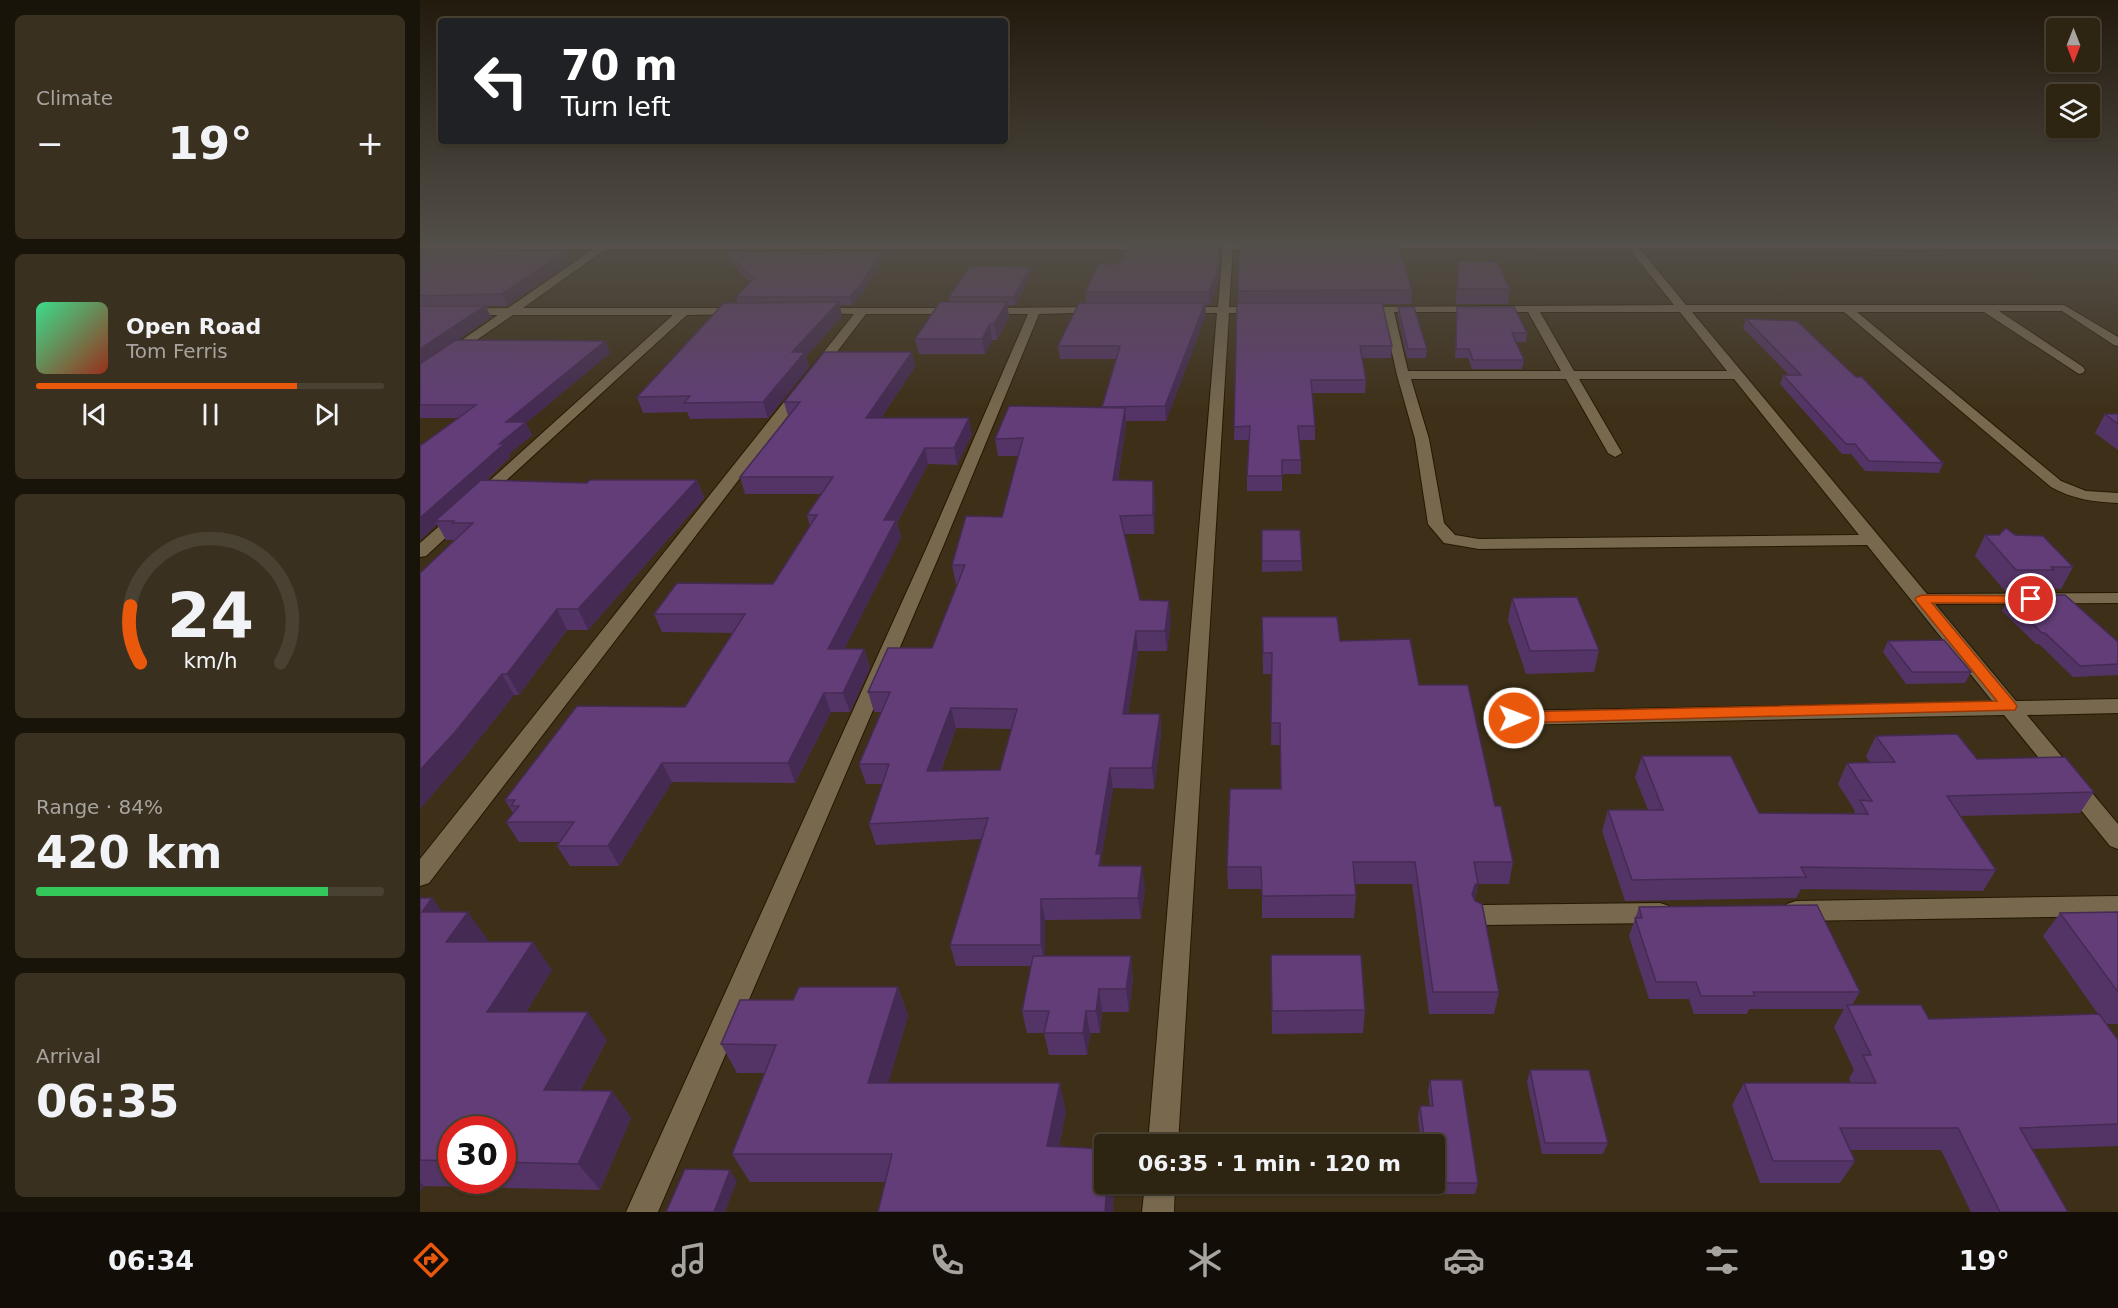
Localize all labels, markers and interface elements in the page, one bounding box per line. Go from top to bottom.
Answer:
north arrow [2046,18,2100,72]
map controls [2046,18,2100,138]
text: 70 m [561,41,678,90]
icon: left [462,42,540,120]
button: layers [2046,84,2100,138]
text: Climate [36,86,113,110]
text: Turn left [561,91,671,122]
text: 19° [167,117,253,170]
text: − [36,124,64,163]
text: + [356,124,384,163]
text: Open Road [126,314,261,339]
text: Tom Ferris [126,339,228,363]
icon: previous [78,398,111,431]
icon: pause [194,398,227,431]
icon: next [310,398,343,431]
pin [2005,573,2056,624]
text: 24 [167,579,253,652]
icon: arrive [2014,582,2047,615]
text: km/h [183,648,237,673]
position arrow [1482,686,1546,750]
text: Range · 84% [36,795,163,819]
text: 420 km [36,826,222,879]
text: Arrival [36,1044,101,1068]
text: 06:35 [36,1075,179,1128]
speed limit sign: 30 [438,1116,516,1194]
text: 06:35 · 1 min · 120 m [1138,1151,1401,1176]
icon: directions [410,1239,452,1281]
icon: music [668,1239,710,1281]
icon: phone [926,1239,968,1281]
icon: climate [1184,1239,1226,1281]
icon: car [1443,1239,1485,1281]
icon: filters [1701,1239,1743,1281]
text: 06:34 [108,1245,194,1276]
text: 19° [1959,1245,2010,1276]

